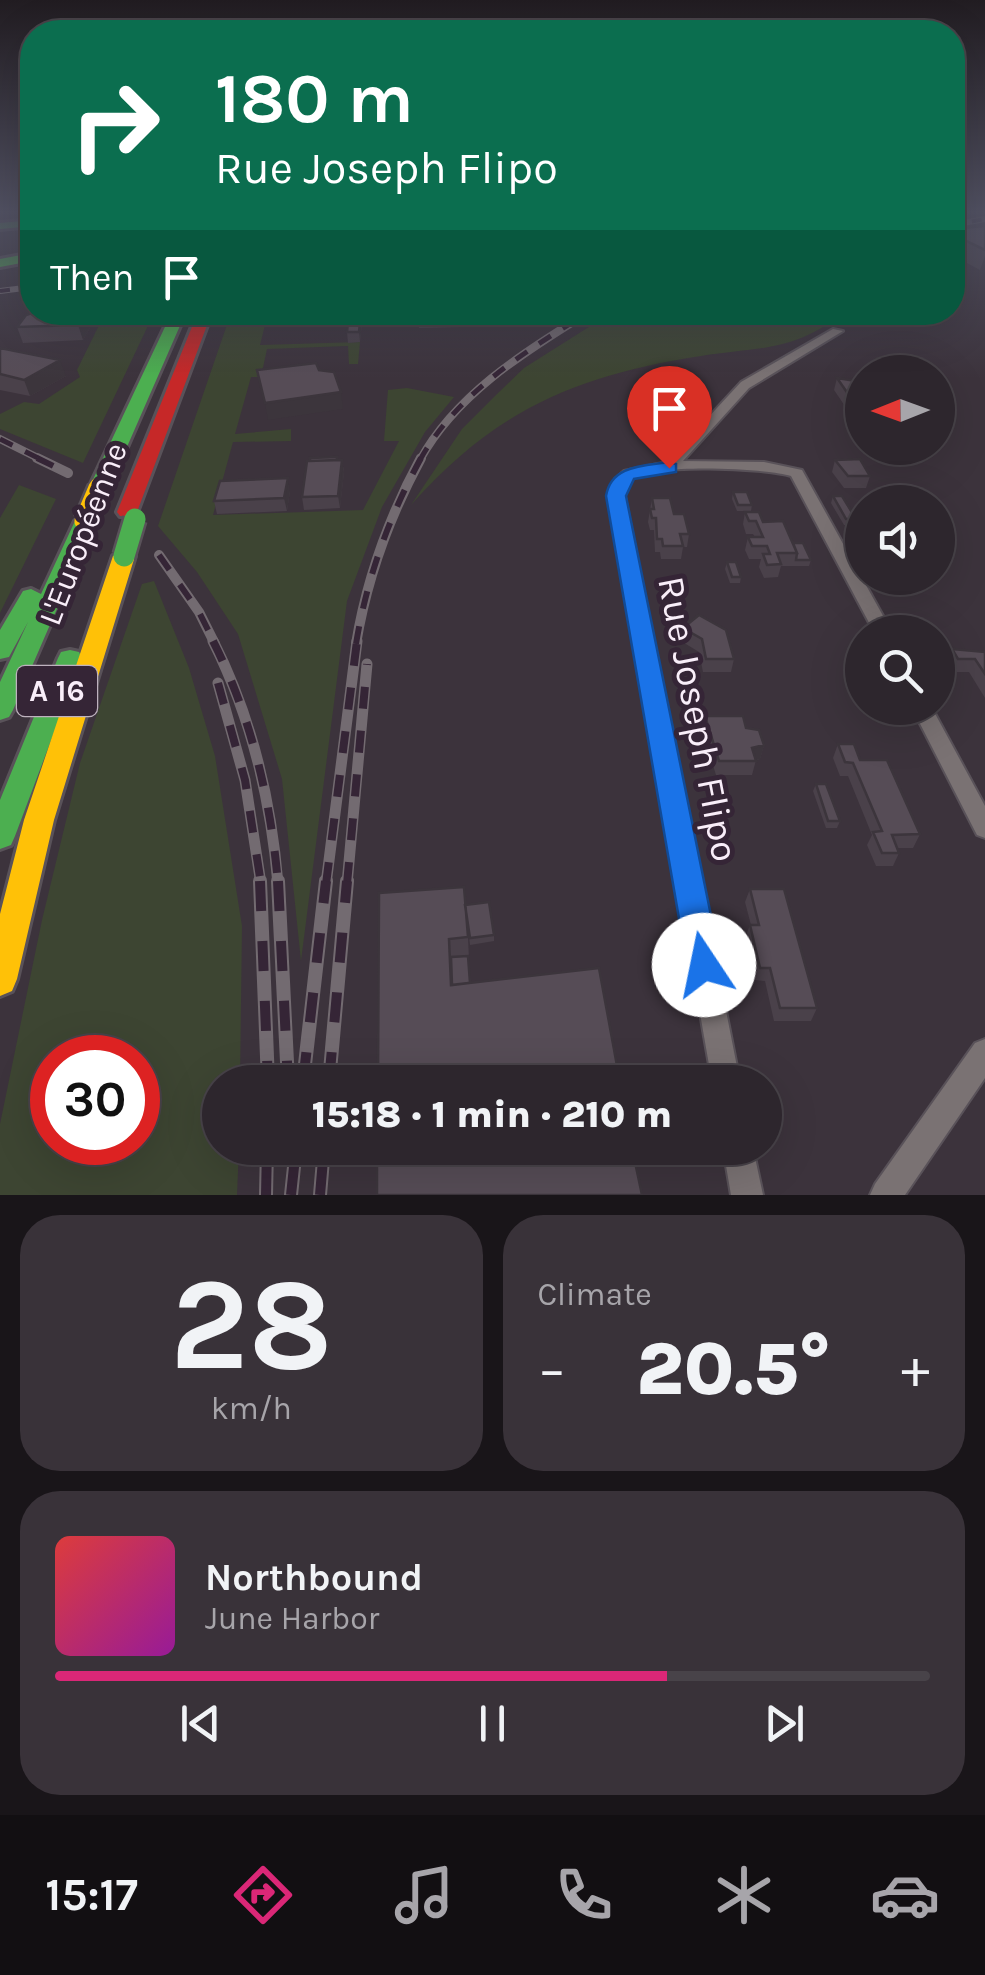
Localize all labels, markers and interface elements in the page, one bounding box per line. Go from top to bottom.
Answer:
text: 180 m [215,58,414,140]
icon: right [50,60,180,190]
text: Rue Joseph Flipo [215,142,558,194]
icon: arrive [154,250,209,305]
text: Then [50,255,134,300]
north arrow [845,355,955,465]
map controls [845,355,955,725]
pin [627,366,712,469]
icon: arrive [642,381,697,436]
street label: L'Européenne [31,438,135,630]
button: sound [845,485,955,595]
street label: Rue Joseph Flipo [648,573,748,865]
button: search [845,615,955,725]
road number: A 16 [17,666,97,716]
position arrow [652,913,756,1017]
speed limit sign: 30 [30,1035,160,1165]
text: 15:18 · 1 min · 210 m [312,1092,672,1137]
text: 28 [170,1249,333,1401]
text: Climate [538,1276,652,1313]
text: 20.5° [636,1325,831,1413]
text: − [538,1337,566,1401]
text: + [901,1337,930,1401]
text: km/h [211,1390,292,1427]
text: Northbound [205,1555,423,1600]
text: June Harbor [205,1600,379,1637]
icon: previous [173,1696,228,1751]
icon: pause [465,1696,520,1751]
icon: next [757,1696,812,1751]
icon: directions [228,1860,298,1930]
icon: music [389,1860,459,1930]
icon: phone [549,1860,619,1930]
icon: climate [709,1860,779,1930]
icon: car [870,1860,940,1930]
text: 15:17 [45,1869,138,1921]

